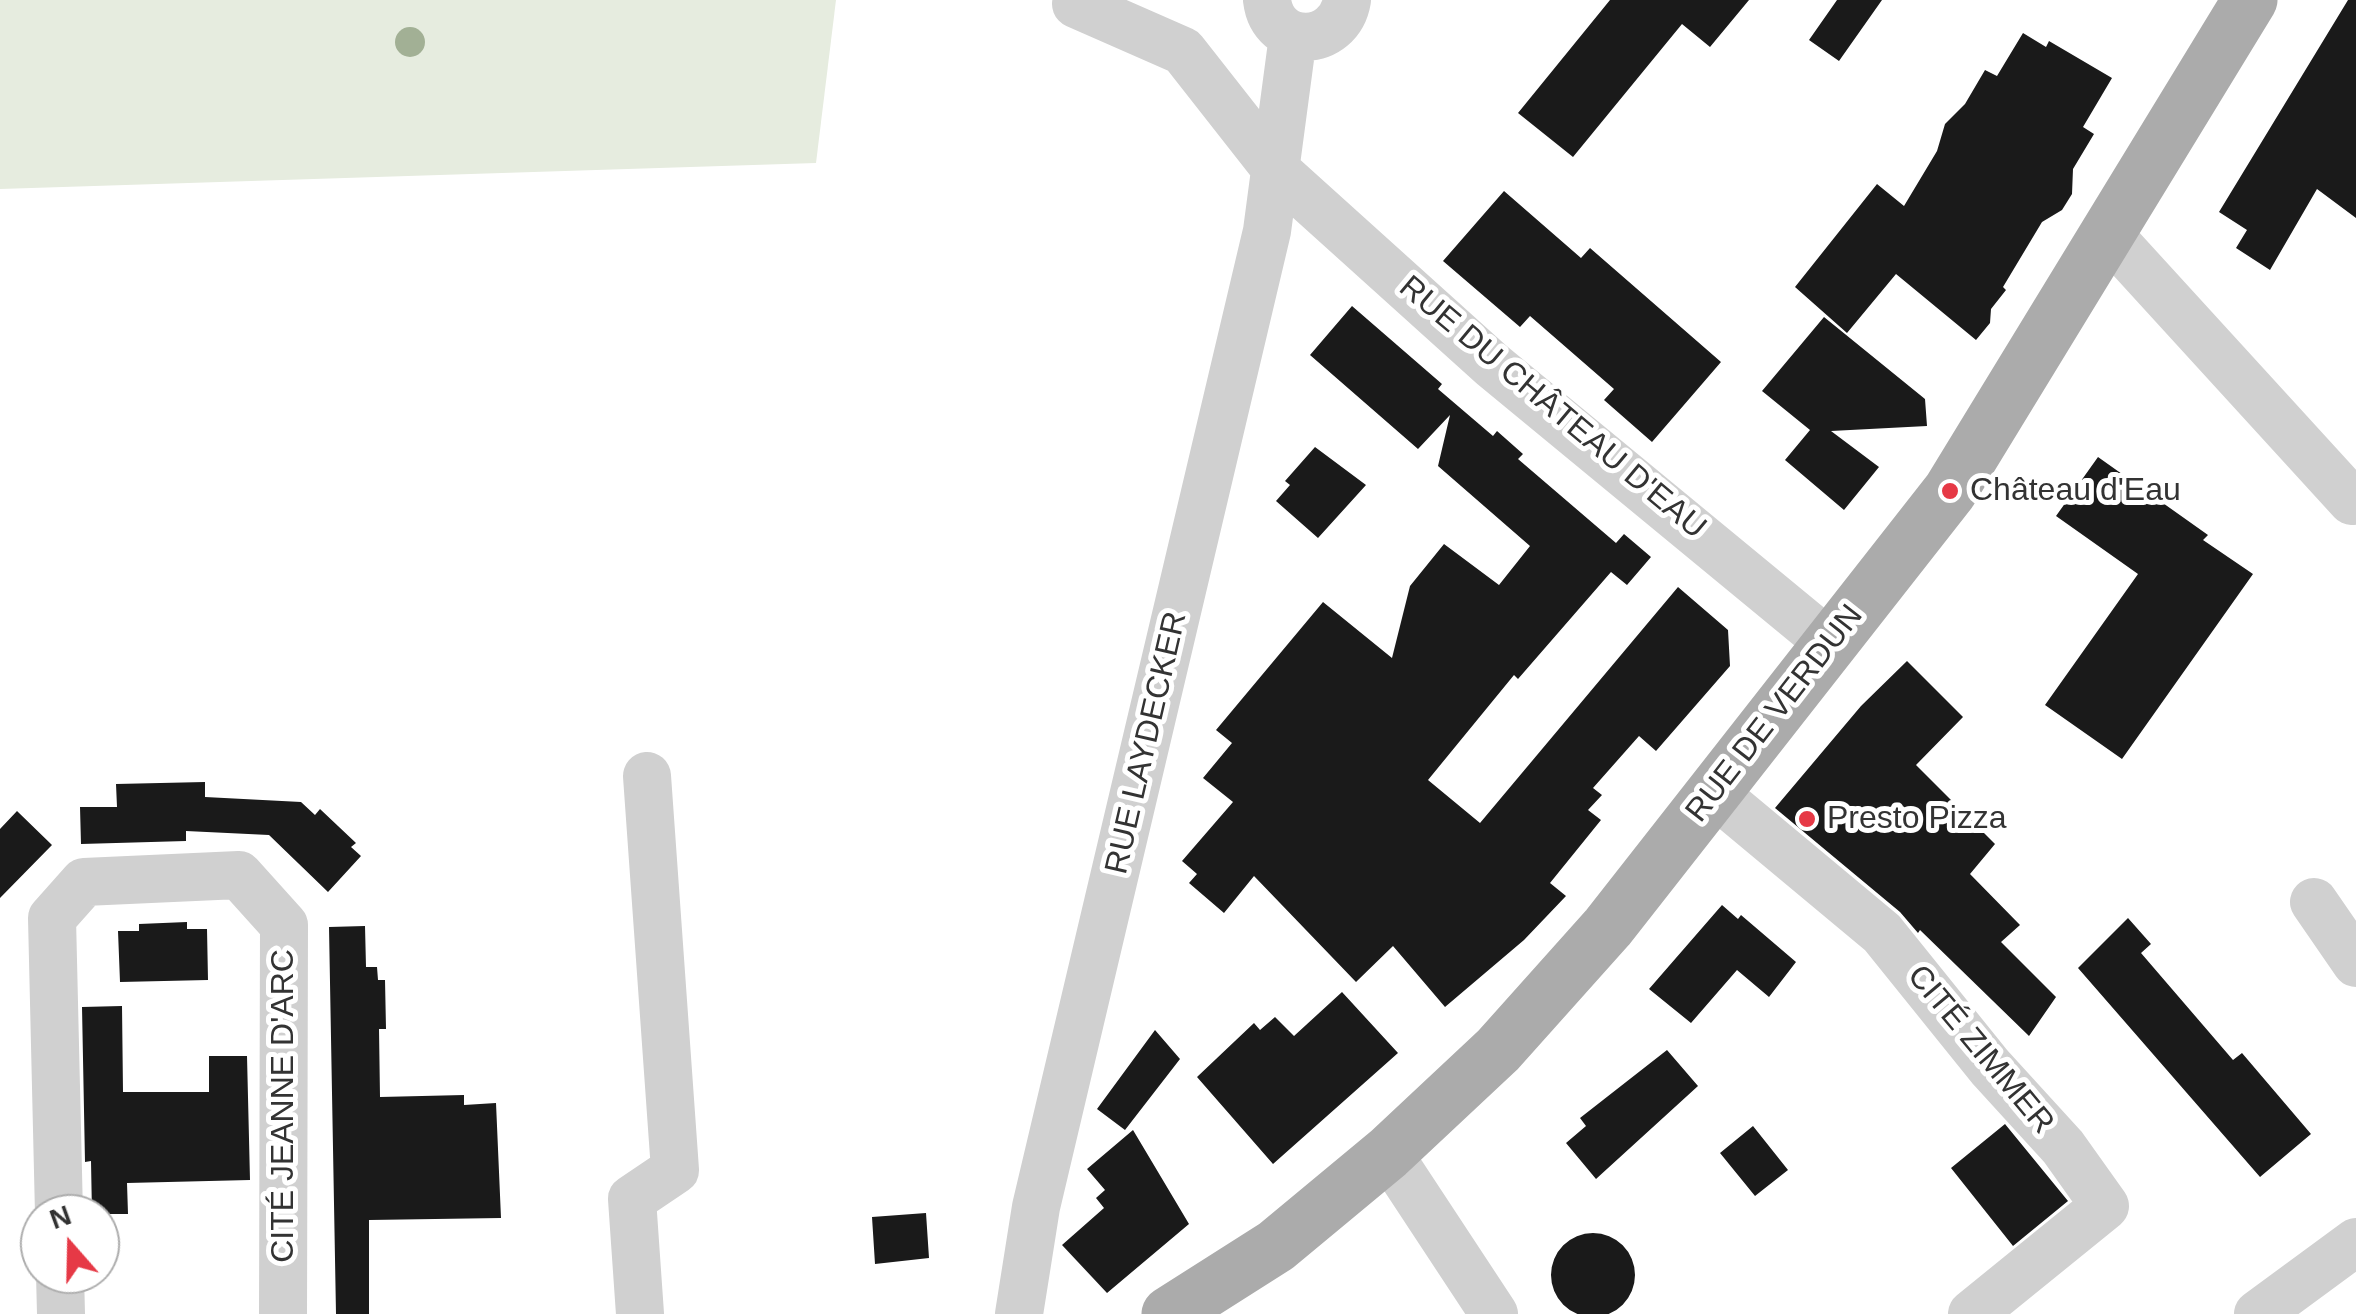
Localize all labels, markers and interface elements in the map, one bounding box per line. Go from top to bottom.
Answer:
street label: RUE DU CHÂTEAU D'EAU [1391,268,1713,548]
place label: Château d'Eau [1970,472,2181,510]
marker: Château d'Eau [1939,480,1961,502]
street label: RUE DE VERDUN [1678,598,1872,830]
street label: RUE LAYDECKER [1098,608,1196,878]
place label: Presto Pizza [1827,800,2007,838]
marker: Presto Pizza [1796,808,1818,830]
street label: CITÉ JEANNE D'ARC [265,949,303,1263]
street label: CITÉ ZIMMER [1898,958,2062,1142]
north arrow [20,1194,120,1294]
text: N [45,1199,75,1235]

